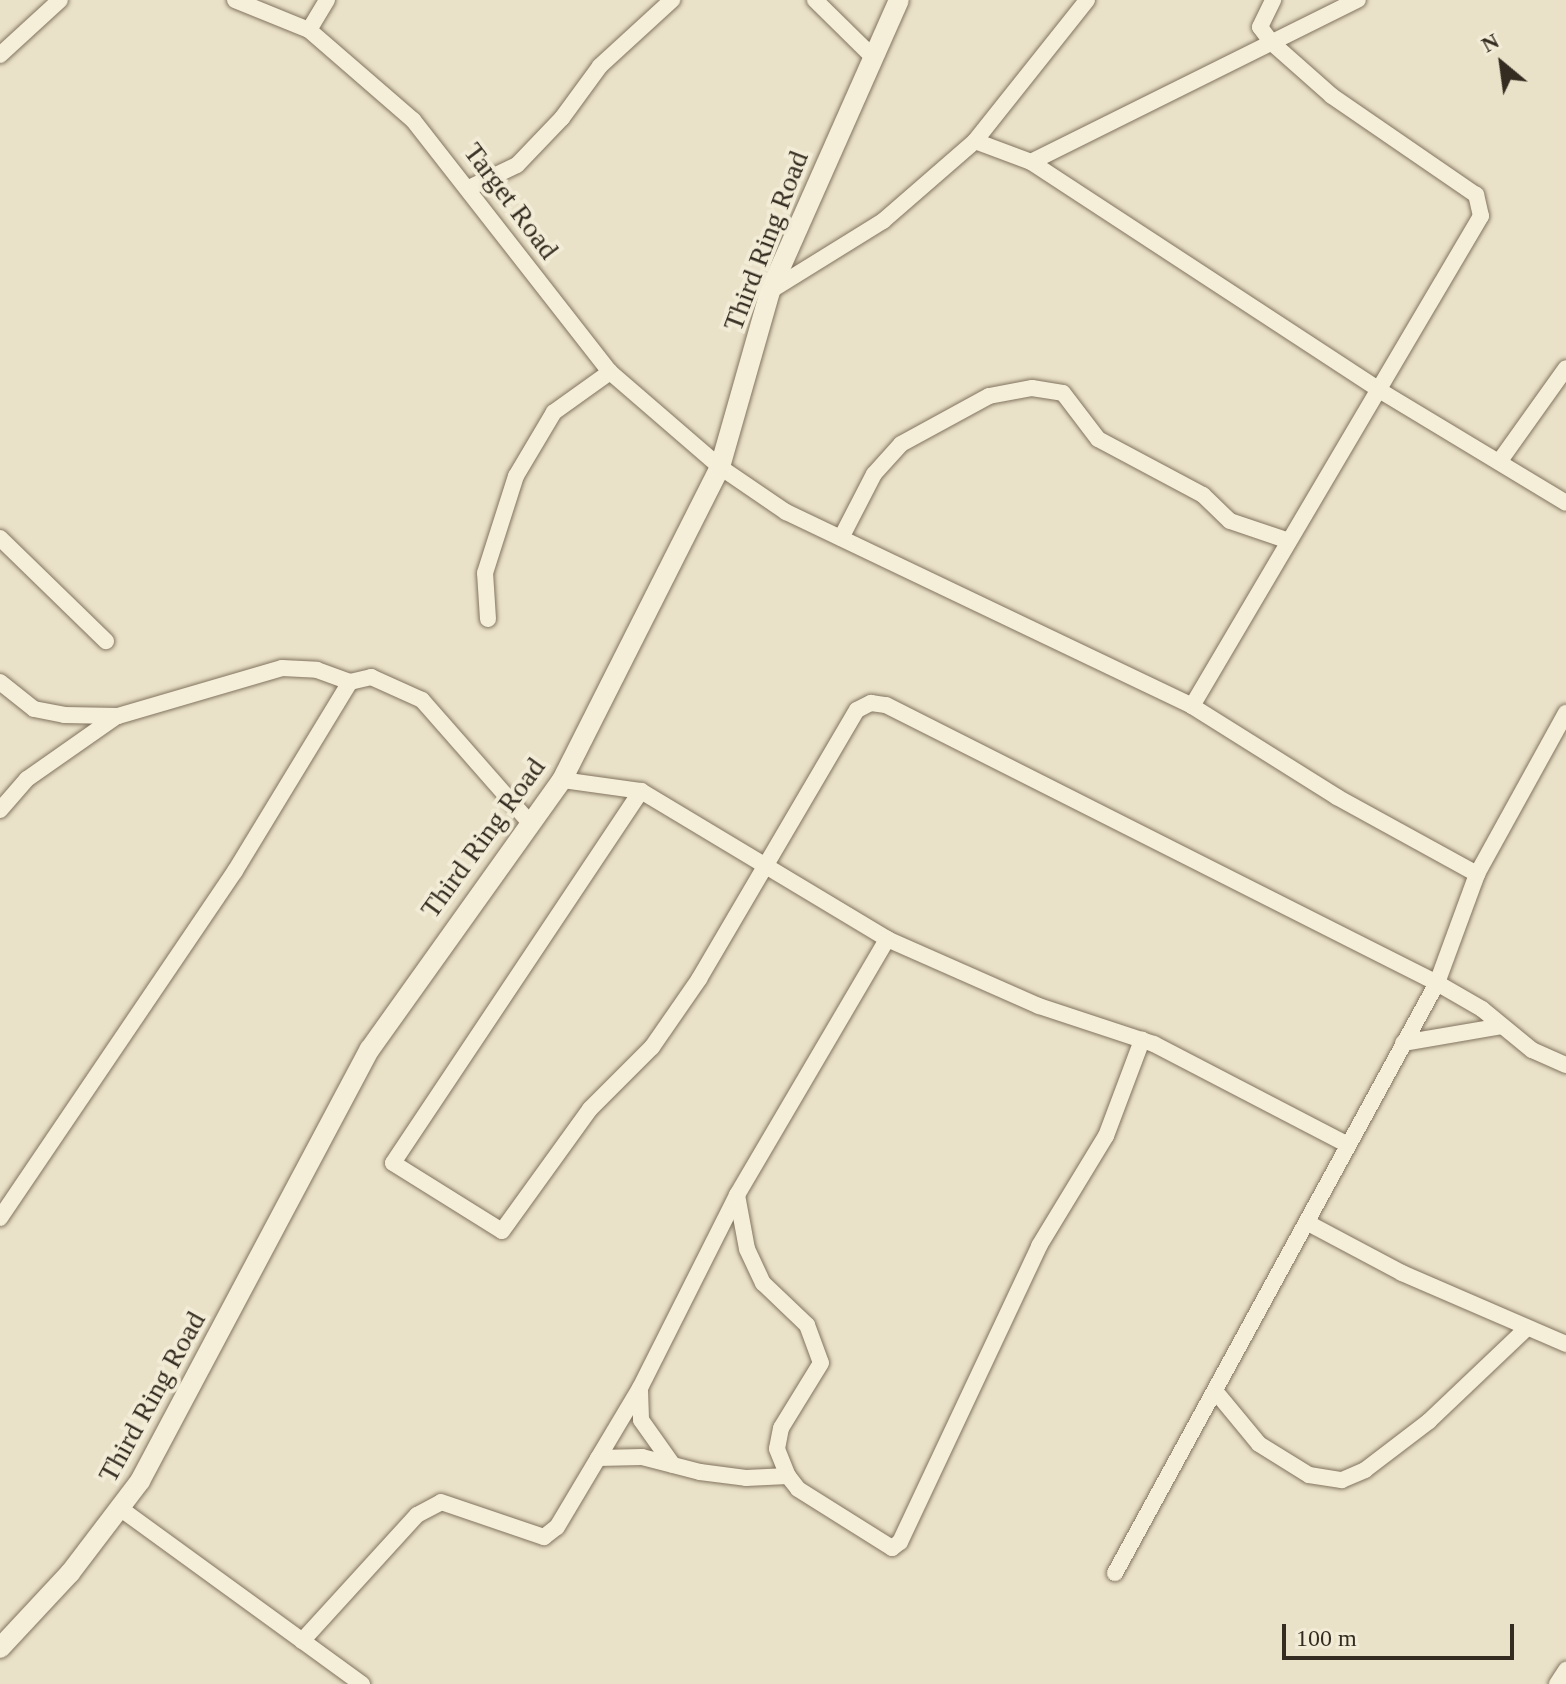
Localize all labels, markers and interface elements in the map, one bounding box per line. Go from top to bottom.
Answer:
north arrow [1462,24,1542,104]
text: N [1477,28,1503,57]
street label: Target Road [456,136,566,266]
street label: Third Ring Road [716,146,816,336]
street label: Third Ring Road [414,751,552,925]
street label: Third Ring Road [91,1306,213,1488]
scale bar [1286,1608,1518,1658]
text: 100 m [1296,1625,1357,1651]

